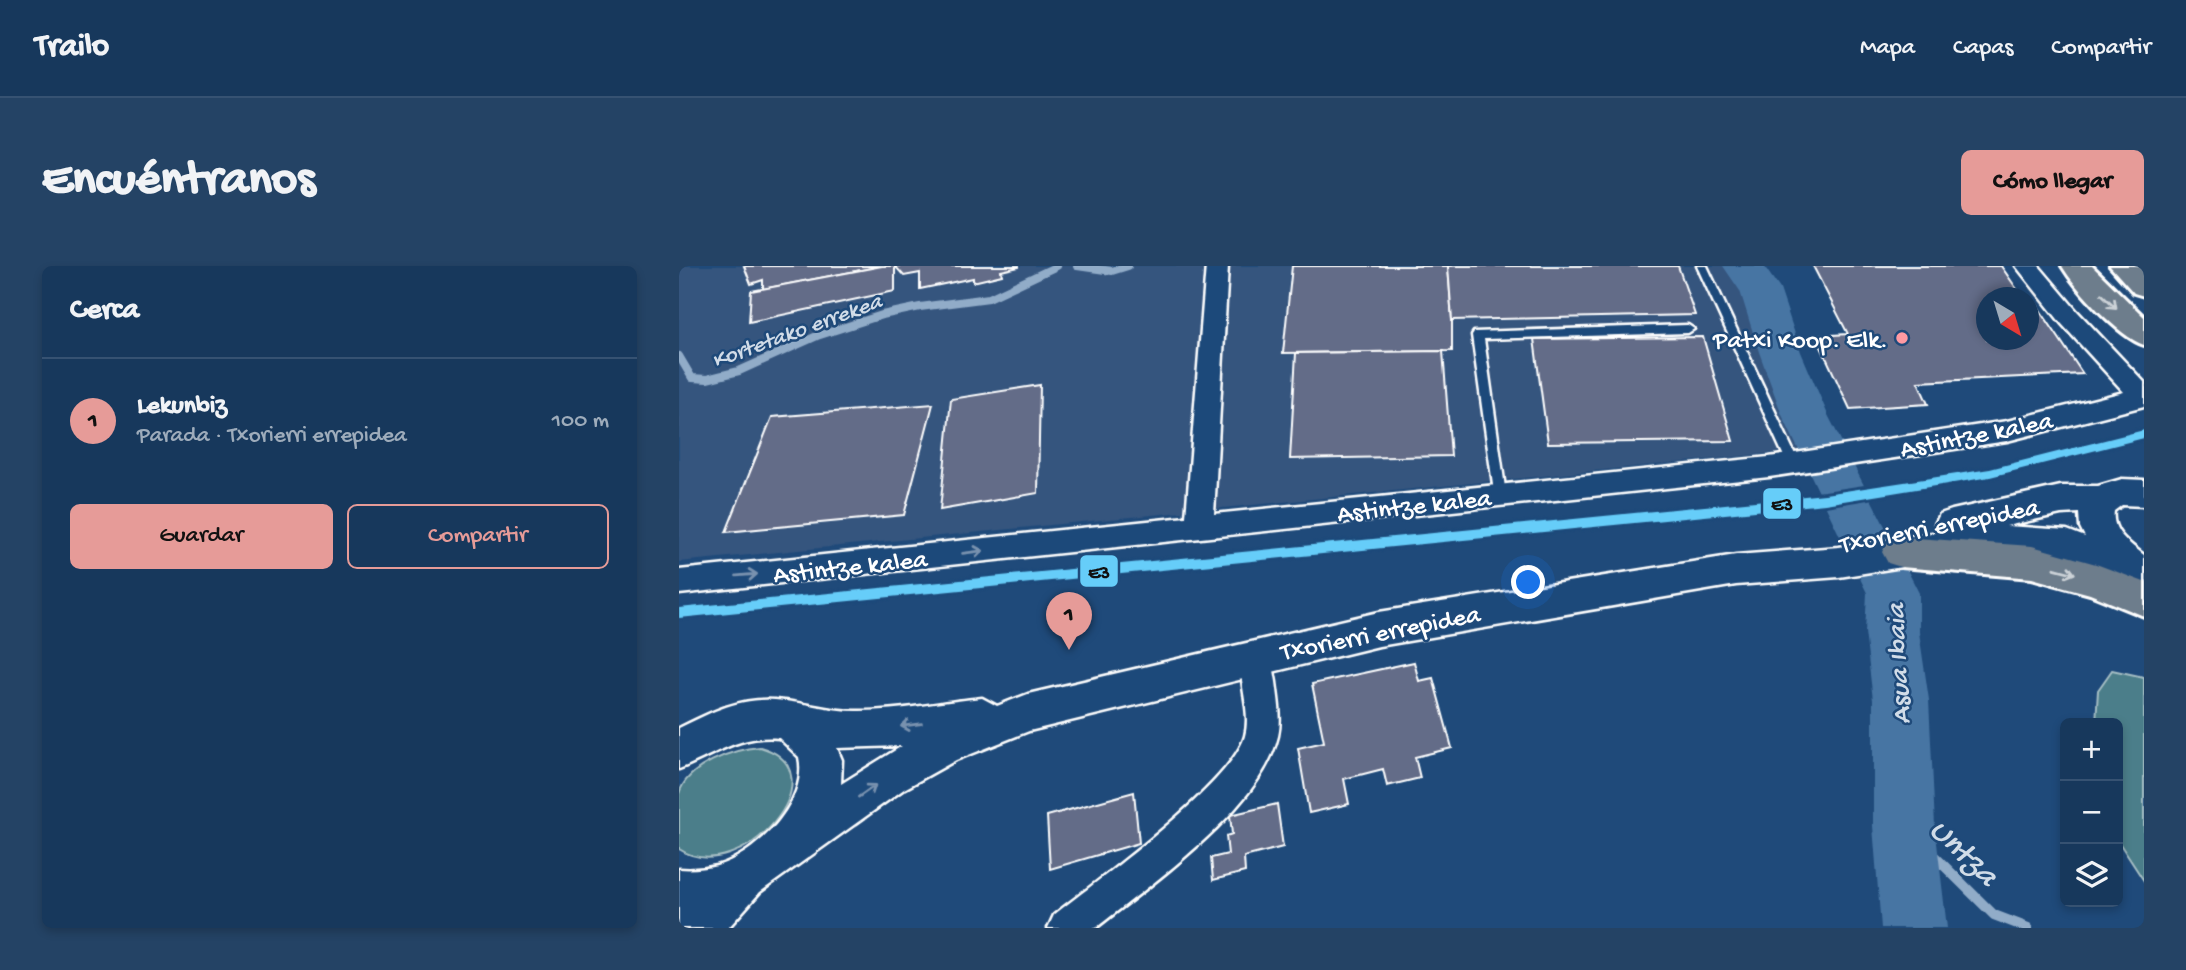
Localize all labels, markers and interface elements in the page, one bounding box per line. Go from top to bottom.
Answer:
text: Trailo [35,29,109,67]
text: Mapa [1860,34,1915,63]
text: Capas [1953,34,2013,63]
text: Compartir [2051,34,2151,63]
button: Cómo llegar [1961,150,2144,215]
text: Encuéntranos [42,153,315,211]
north arrow [1976,287,2039,350]
water label: Kortetako errekea [709,289,887,376]
one-way arrow [2100,293,2117,310]
text: Cerca [70,294,139,329]
place label: Patxi Koop. Elk. [1712,327,1888,358]
marker: Patxi Koop. Elk. [1894,330,1910,346]
text: Lekunbiz [137,392,227,423]
street label: Astintze kalea [1898,407,2057,467]
text: 1 [88,408,98,435]
text: 100 m [552,408,609,435]
text: Parada · Txorierri errepidea [137,423,407,450]
street label: Astintze kalea [1336,485,1495,532]
line badge: E3 [1762,487,1802,520]
street label: Txorierri errepidea [1836,494,2044,563]
text: E3 [1771,495,1793,518]
button: Guardar [70,504,333,569]
button: Compartir [347,504,609,569]
one-way arrow [961,545,984,558]
street label: Astintze kalea [772,546,931,593]
line badge: E3 [1079,554,1119,588]
text: E3 [1088,563,1110,586]
your location [1511,565,1545,599]
one-way arrow [2054,565,2076,578]
one-way arrow [735,569,758,582]
pin: 1 [1046,592,1092,650]
street label: Txorierri errepidea [1277,601,1485,670]
water label: Asua Ibaia [1881,601,1920,725]
map controls [2060,718,2123,907]
button: + [2060,718,2123,781]
one-way arrow [901,719,923,732]
button: − [2060,781,2123,844]
one-way arrow [857,784,876,798]
water label: Untza [1919,812,2005,897]
button: layers [2060,844,2123,907]

